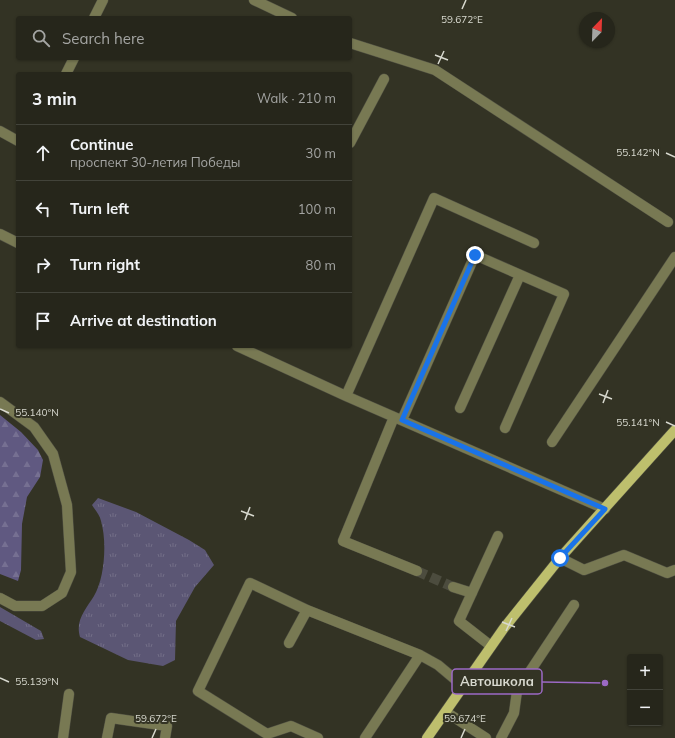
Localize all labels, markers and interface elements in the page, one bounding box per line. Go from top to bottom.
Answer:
north arrow [579,12,615,48]
text: 59.672°E [441,13,483,26]
search box [16,16,352,60]
icon: search [30,27,52,49]
text: Search here [62,29,144,48]
text: 3 min [32,88,77,109]
text: Walk · 210 m [257,90,336,106]
text: Continue [70,135,133,154]
icon: ahead [32,142,54,164]
text: 30 m [306,145,336,161]
text: 55.142°N [616,146,660,159]
text: проспект 30-летия Победы [70,154,241,170]
icon: left [32,198,54,220]
text: Turn left [70,199,129,218]
text: 100 m [298,201,336,217]
route end [466,246,484,264]
icon: right [32,254,54,276]
text: Turn right [70,255,140,274]
text: 80 m [306,257,336,273]
icon: arrive [32,310,54,332]
text: Arrive at destination [70,311,217,330]
text: 55.140°N [15,406,59,419]
text: 55.141°N [616,416,660,429]
route start [551,549,569,567]
map controls [627,654,663,726]
button: + [627,654,663,690]
callout: Автошкола [452,669,542,694]
text: Автошкола [460,673,534,689]
text: 55.139°N [15,675,59,688]
button: − [627,690,663,726]
text: 59.672°E [135,712,177,725]
text: 59.674°E [444,712,486,725]

